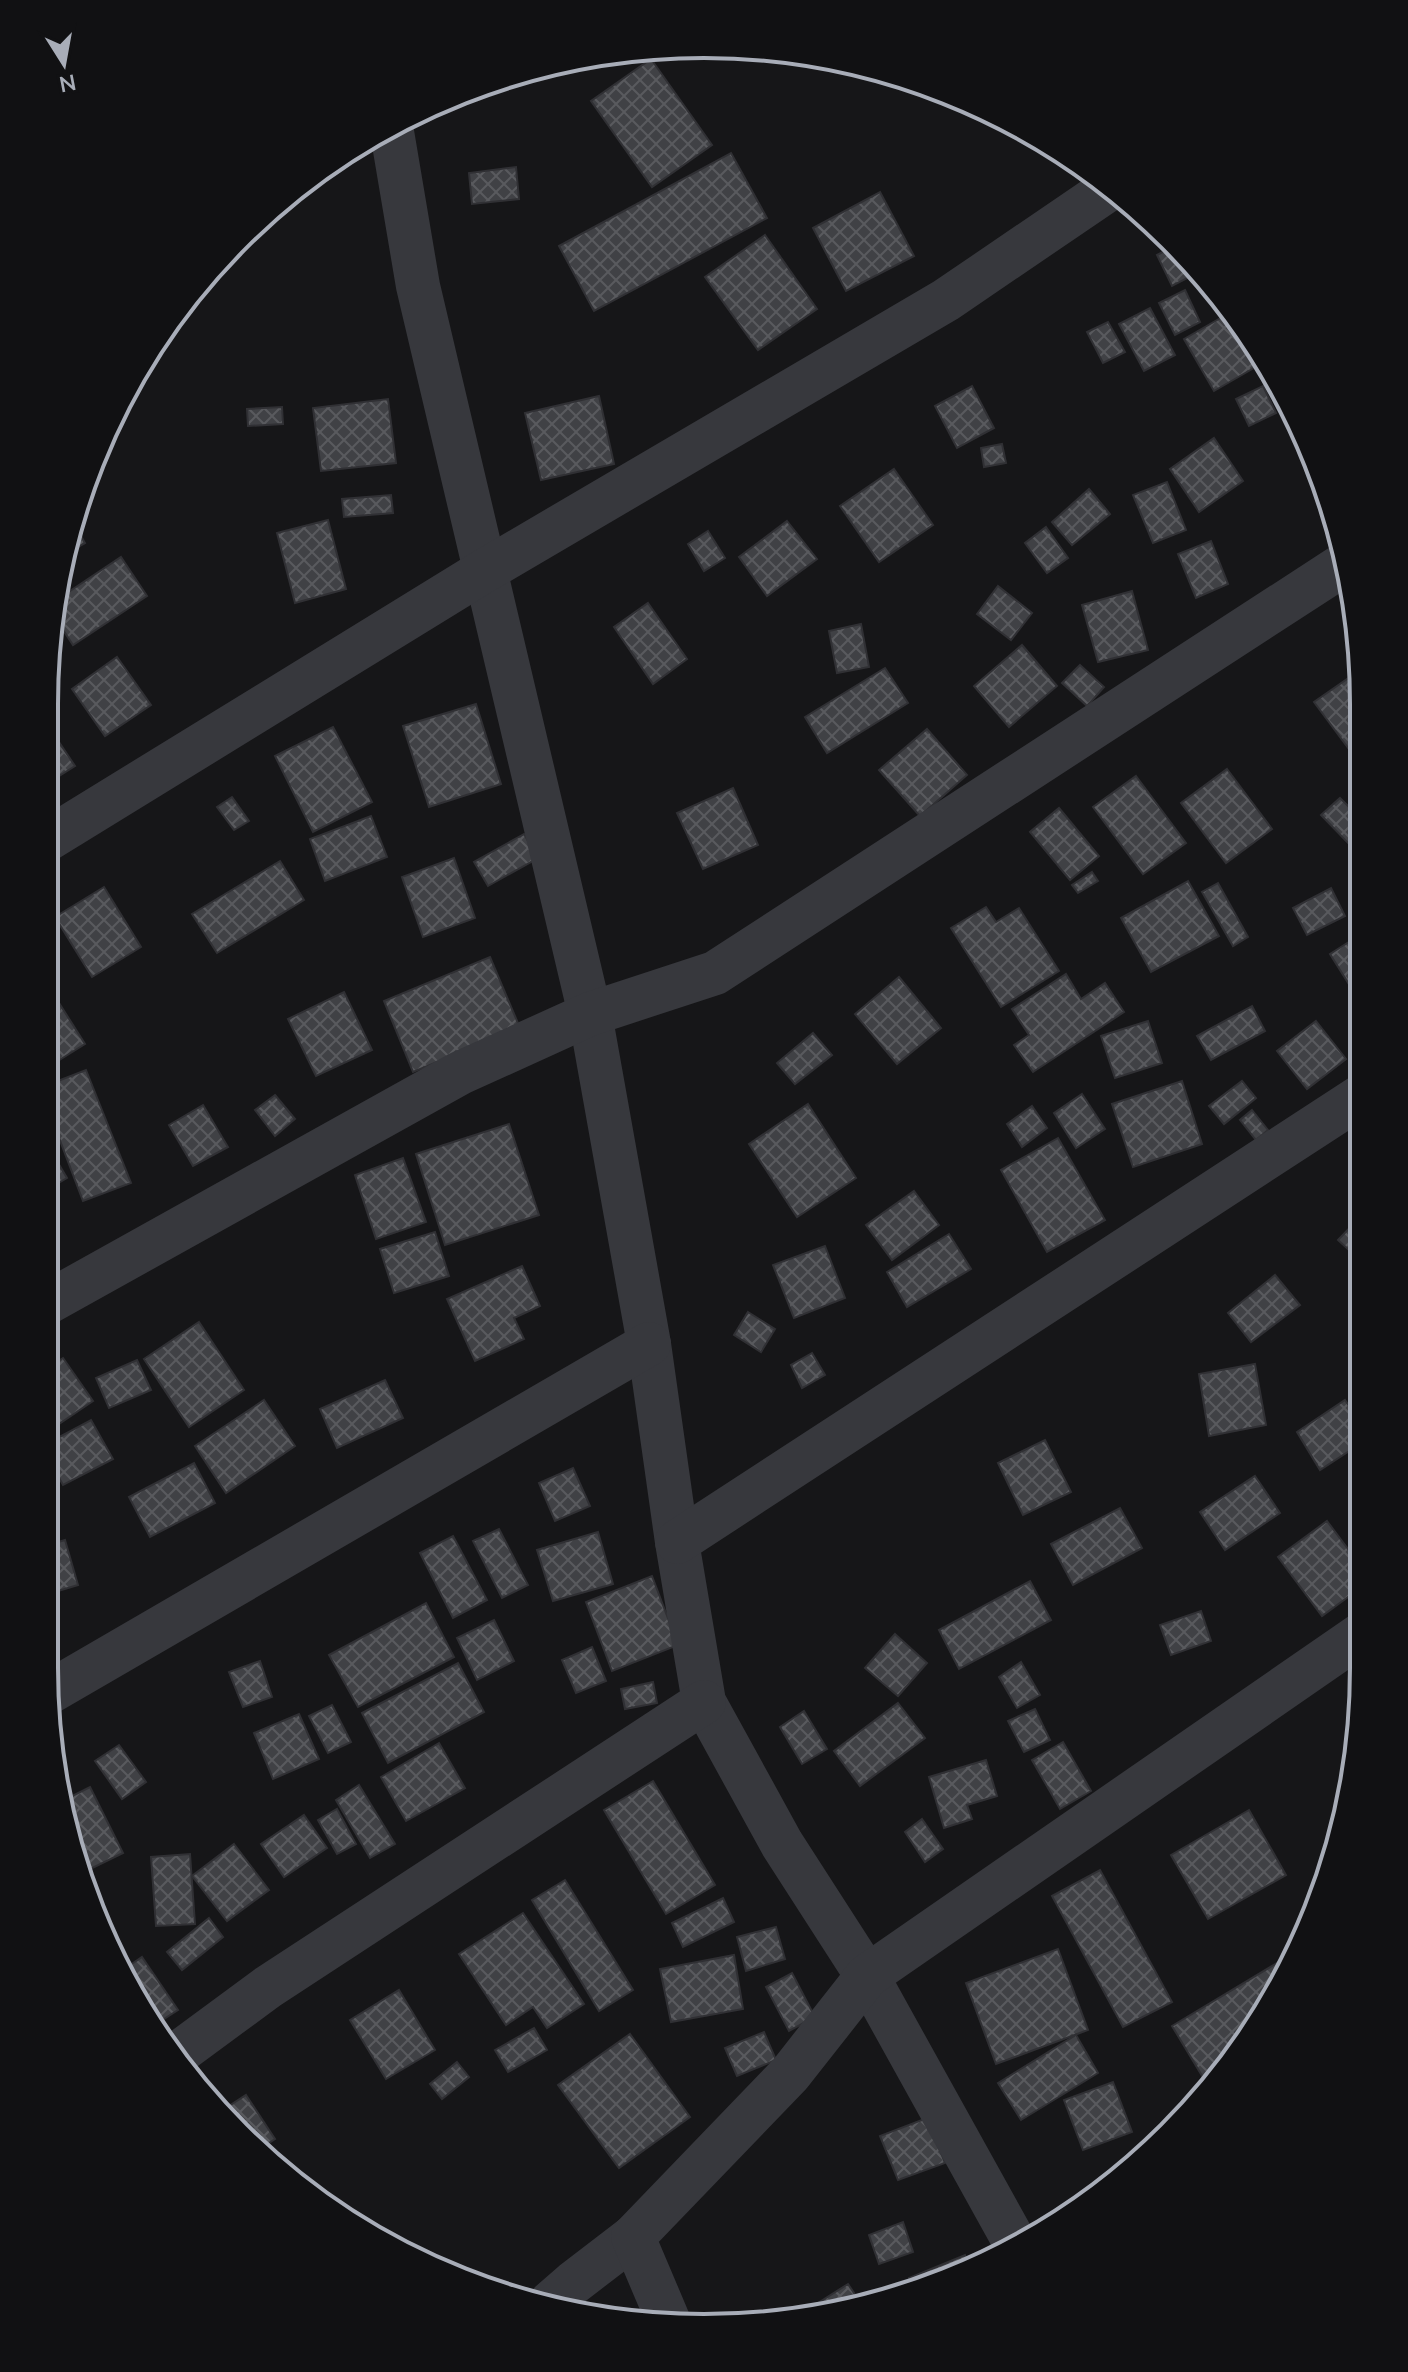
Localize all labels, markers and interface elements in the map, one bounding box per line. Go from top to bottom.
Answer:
north arrow [24,24,104,104]
text: N [57,66,79,99]

